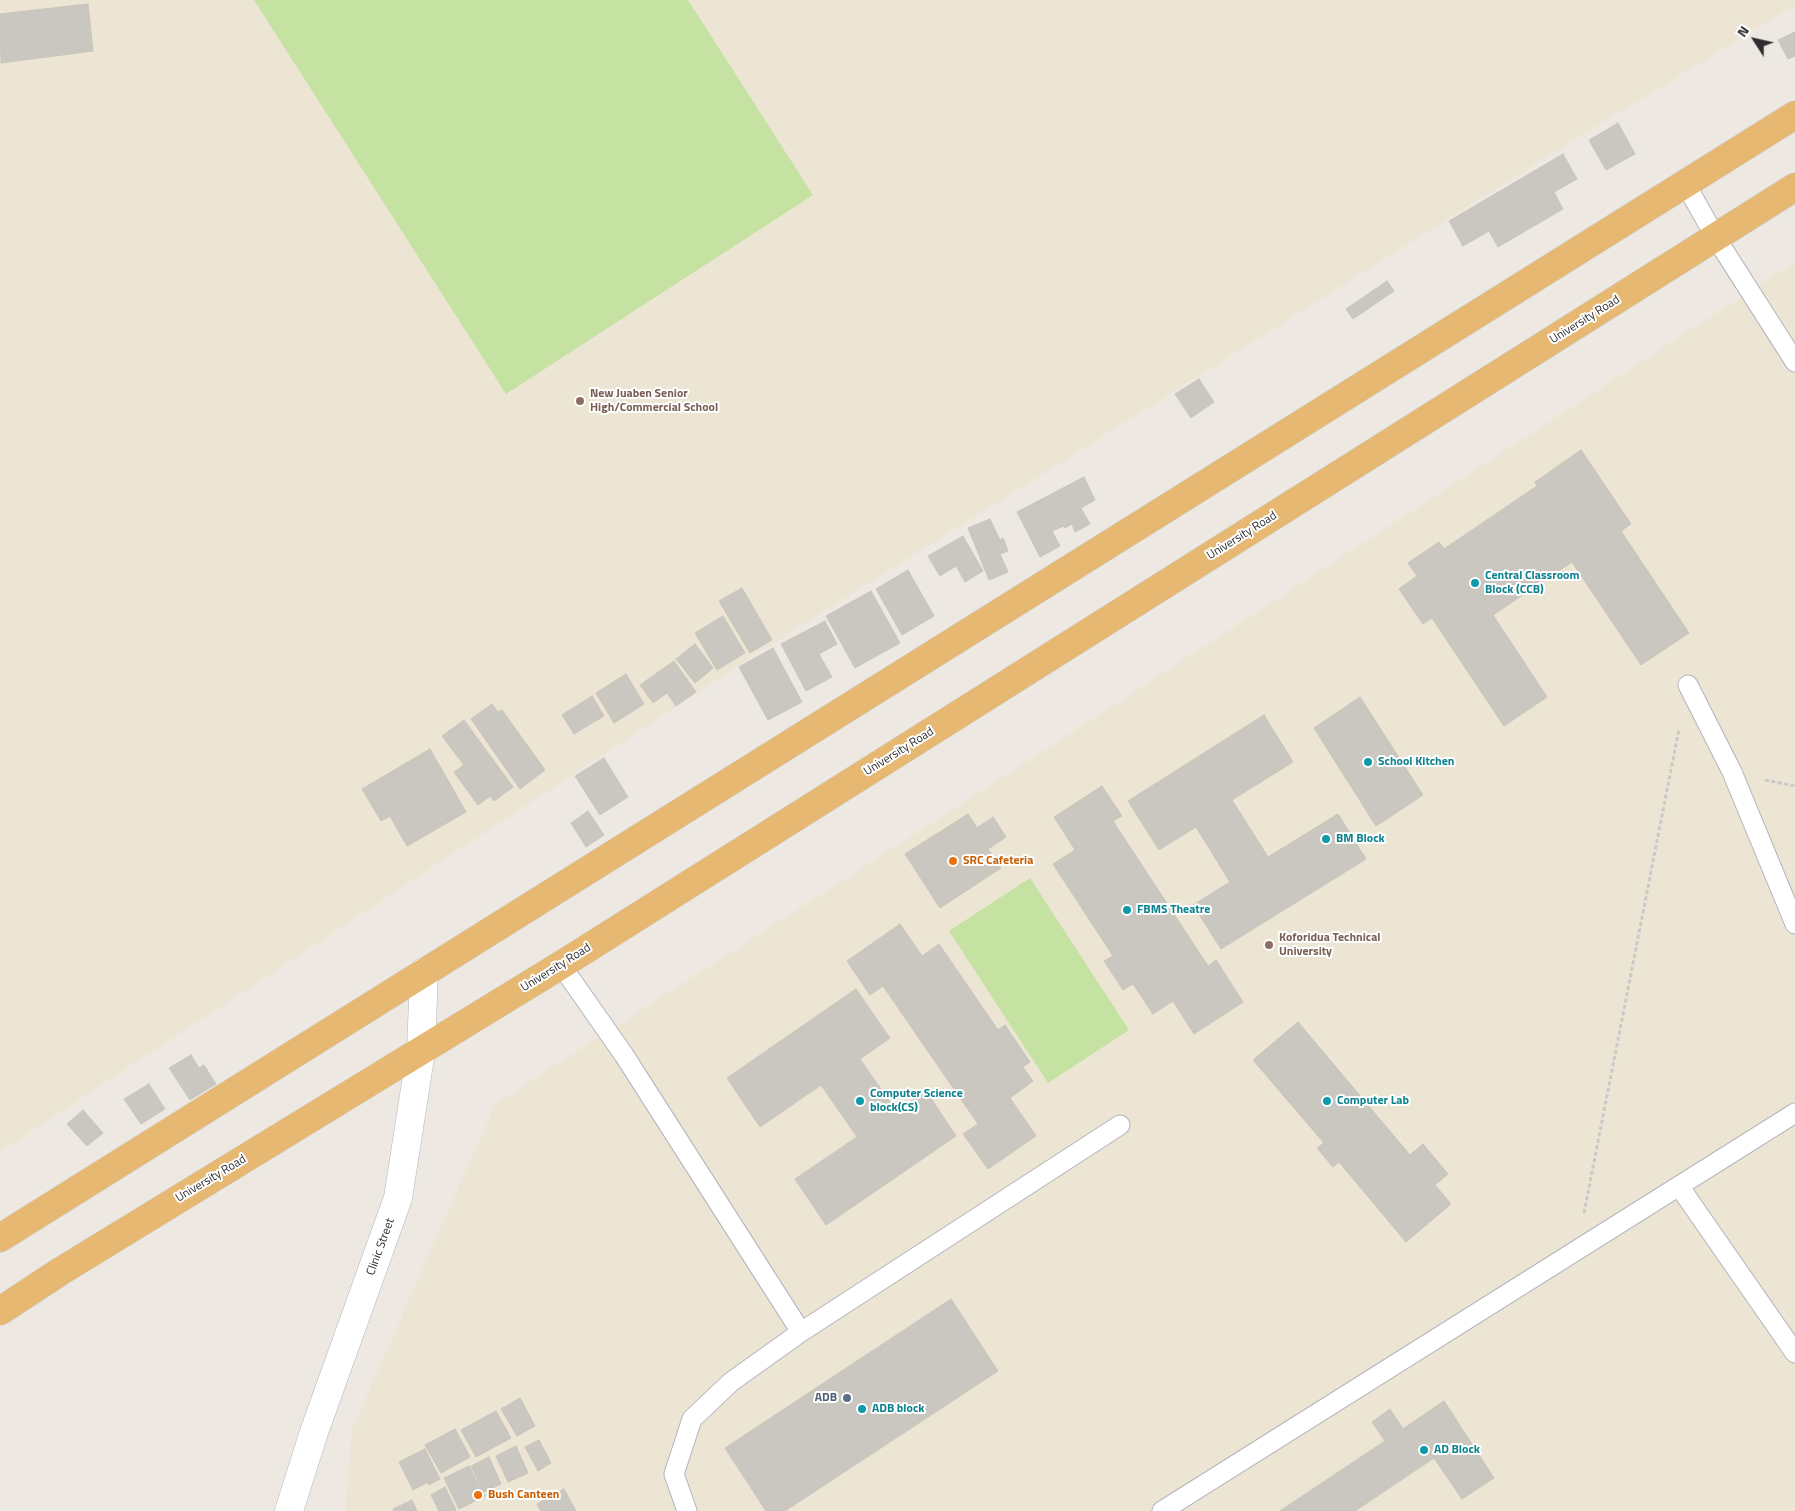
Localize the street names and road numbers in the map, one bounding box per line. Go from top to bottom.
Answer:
street label: University Road [1547,293,1623,347]
street label: University Road [1204,509,1280,563]
street label: University Road [861,725,937,779]
street label: University Road [518,941,594,995]
street label: University Road [173,1152,249,1206]
street label: Clinic Street [364,1216,398,1278]

